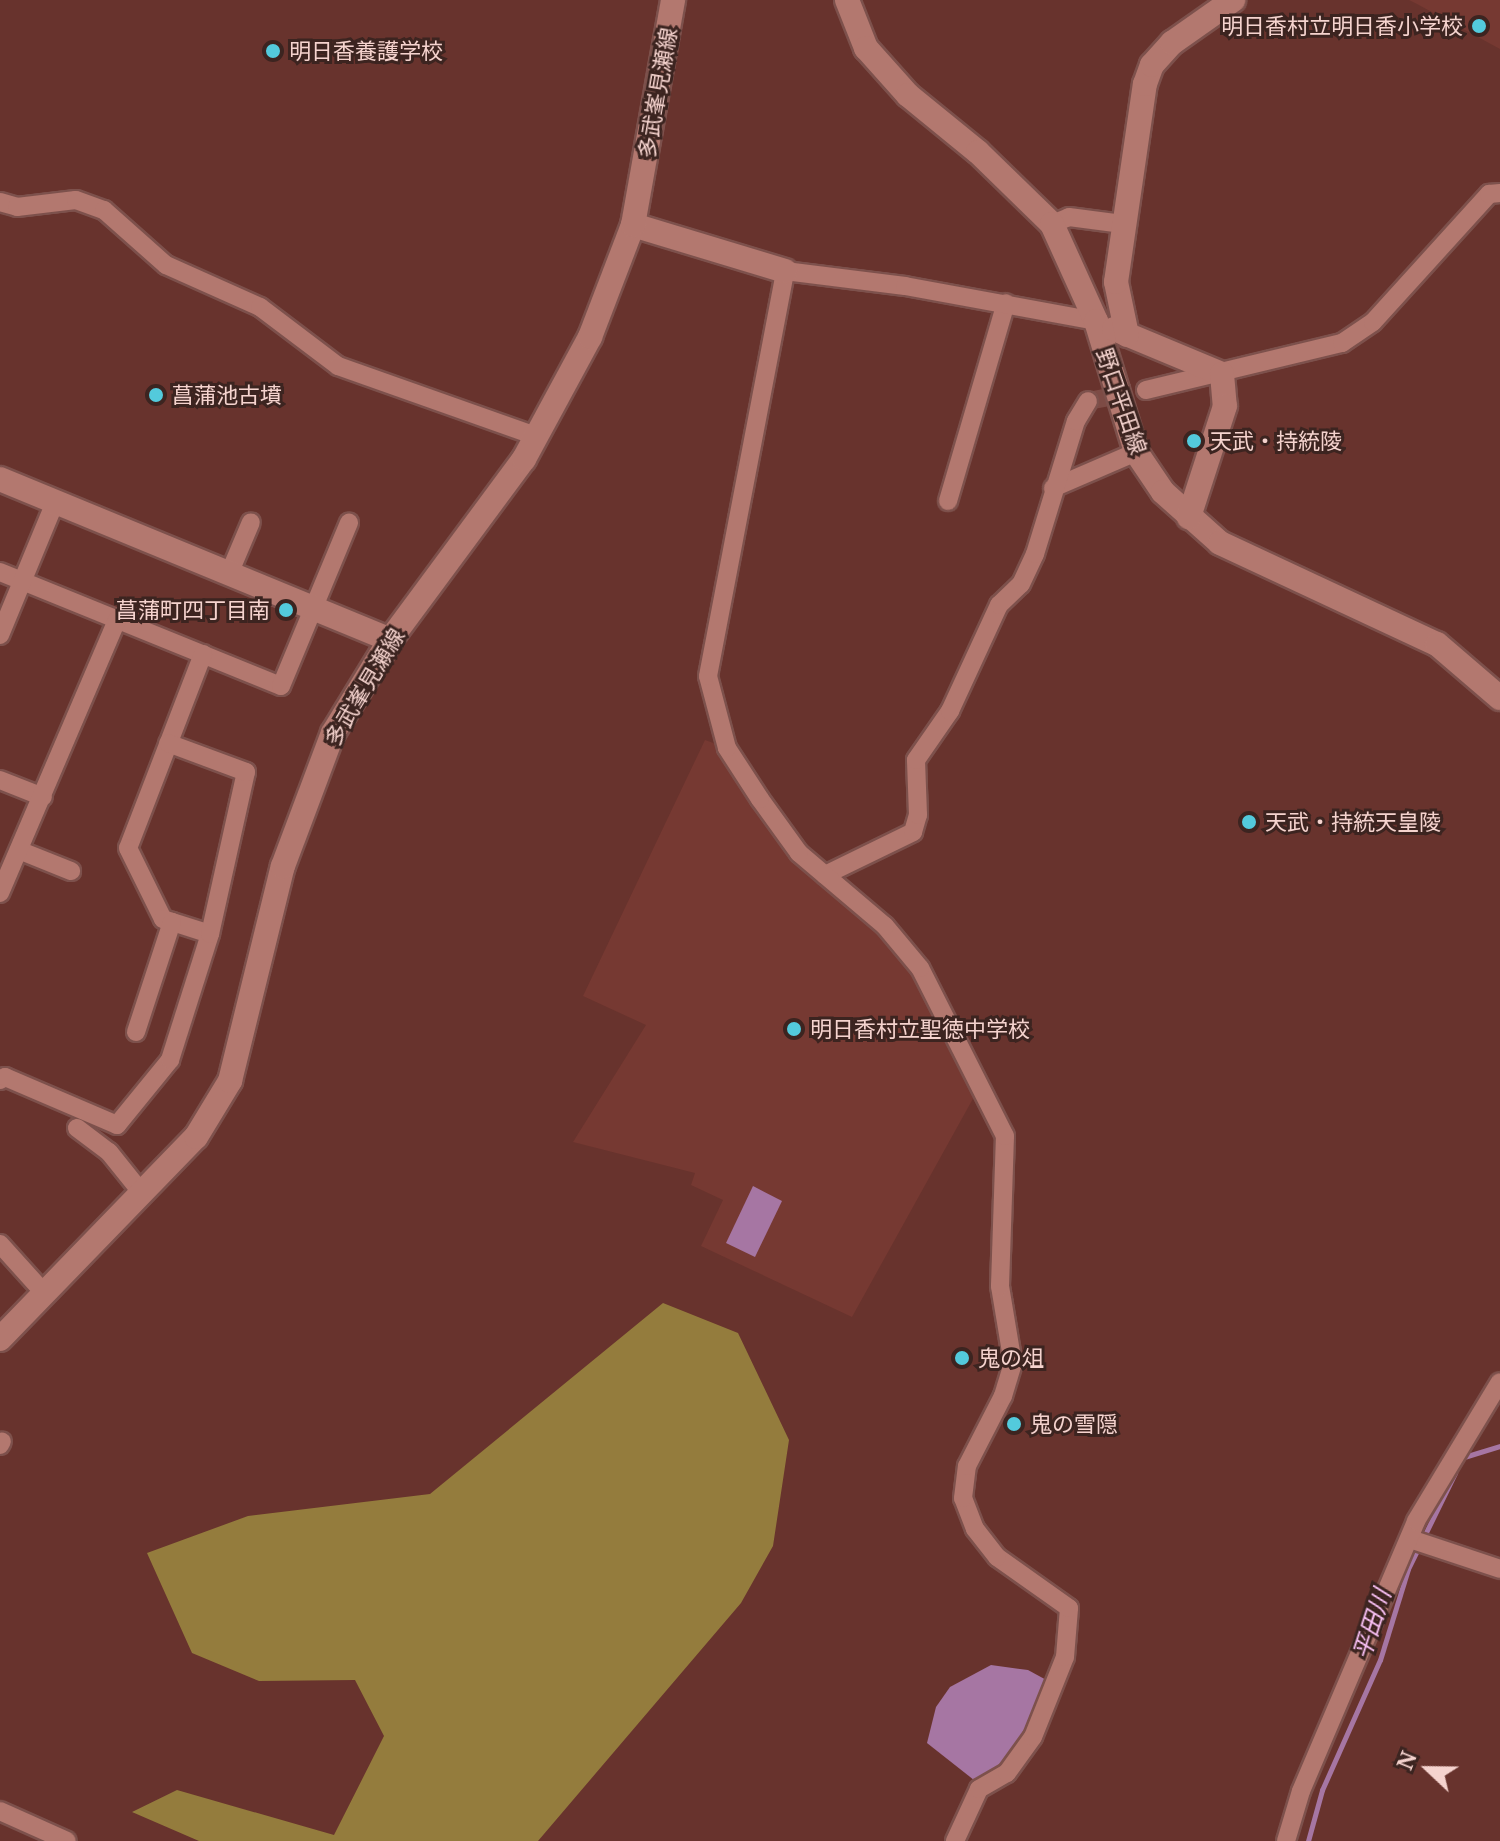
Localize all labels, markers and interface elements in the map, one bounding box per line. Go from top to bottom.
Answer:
place label: 明日香村立明日香小学校 [1221,13,1463,39]
marker: 明日香村立明日香小学校 [1470,17,1488,35]
street label: 多武峯見瀬線 [633,26,681,160]
place label: 明日香養護学校 [289,38,443,64]
marker: 明日香養護学校 [264,42,282,60]
street label: 野口平田線 [1092,345,1152,457]
place label: 菖蒲池古墳 [172,382,282,408]
marker: 菖蒲池古墳 [147,386,165,404]
place label: 天武・持統陵 [1210,428,1342,454]
marker: 天武・持統陵 [1185,432,1203,450]
place label: 菖蒲町四丁目南 [116,597,270,623]
marker: 菖蒲町四丁目南 [277,601,295,619]
street label: 多武峯見瀬線 [319,624,409,750]
place label: 天武・持統天皇陵 [1265,809,1441,835]
marker: 天武・持統天皇陵 [1240,813,1258,831]
place label: 明日香村立聖徳中学校 [810,1016,1030,1042]
marker: 明日香村立聖徳中学校 [785,1020,803,1038]
place label: 鬼の俎 [978,1345,1044,1371]
marker: 鬼の俎 [953,1349,971,1367]
place label: 鬼の雪隠 [1030,1411,1118,1437]
marker: 鬼の雪隠 [1005,1415,1023,1433]
water label: 平田川 [1346,1585,1396,1663]
north arrow [1388,1729,1468,1809]
text: N [1389,1746,1423,1774]

